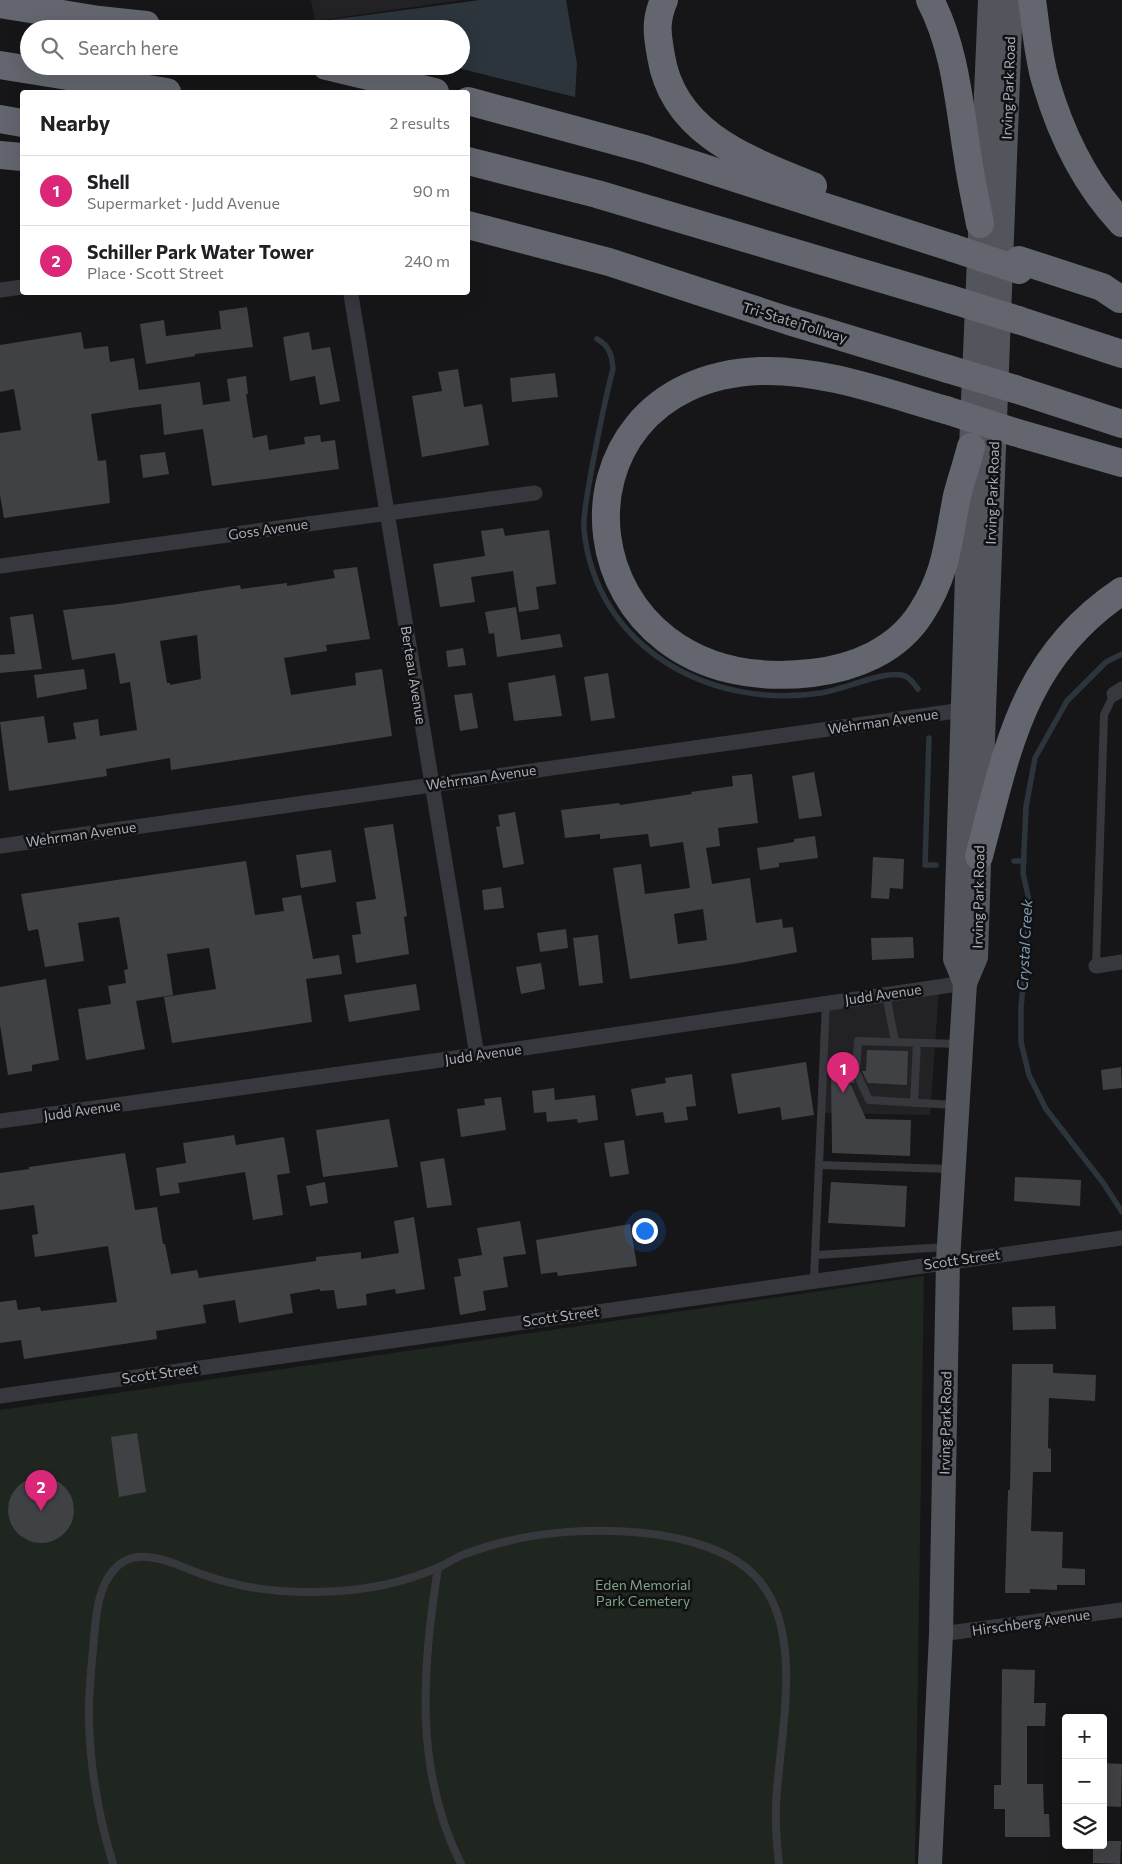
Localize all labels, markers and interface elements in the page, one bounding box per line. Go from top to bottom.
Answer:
search box [20,20,470,75]
icon: search [38,34,66,62]
text: Search here [78,36,178,59]
street label: Irving Park Road [998,36,1018,140]
text: Nearby [40,110,110,135]
text: 2 results [389,113,450,132]
text: Shell [87,170,130,193]
text: 1 [52,181,60,200]
text: 90 m [413,181,450,200]
text: Supermarket · Judd Avenue [87,193,280,212]
text: Schiller Park Water Tower [87,240,314,263]
text: 2 [51,251,61,270]
text: 240 m [404,251,450,270]
text: Place · Scott Street [87,263,224,282]
street label: Tri-State Tollway [741,298,849,346]
street label: Irving Park Road [982,441,1002,545]
street label: Goss Avenue [227,515,309,543]
street label: Berteau Avenue [398,625,430,725]
street label: Wehrman Avenue [827,705,939,737]
street label: Wehrman Avenue [425,761,537,793]
street label: Wehrman Avenue [25,818,137,850]
street label: Irving Park Road [969,845,987,949]
water label: Crystal Creek [1013,898,1035,991]
street label: Judd Avenue [843,980,923,1008]
street label: Judd Avenue [443,1040,523,1068]
pin: 1 [827,1052,859,1093]
street label: Judd Avenue [42,1096,122,1124]
your location [632,1218,658,1244]
street label: Scott Street [923,1245,1002,1273]
street label: Scott Street [522,1302,601,1330]
street label: Scott Street [121,1359,200,1387]
street label: Irving Park Road [936,1371,954,1475]
pin: 2 [25,1470,57,1511]
park label: Eden Memorial Park Cemetery [595,1576,691,1609]
street label: Hirschberg Avenue [971,1605,1091,1639]
map controls [1062,1714,1107,1849]
button: + [1062,1714,1107,1759]
button: − [1062,1759,1107,1804]
button: layers [1062,1804,1107,1849]

